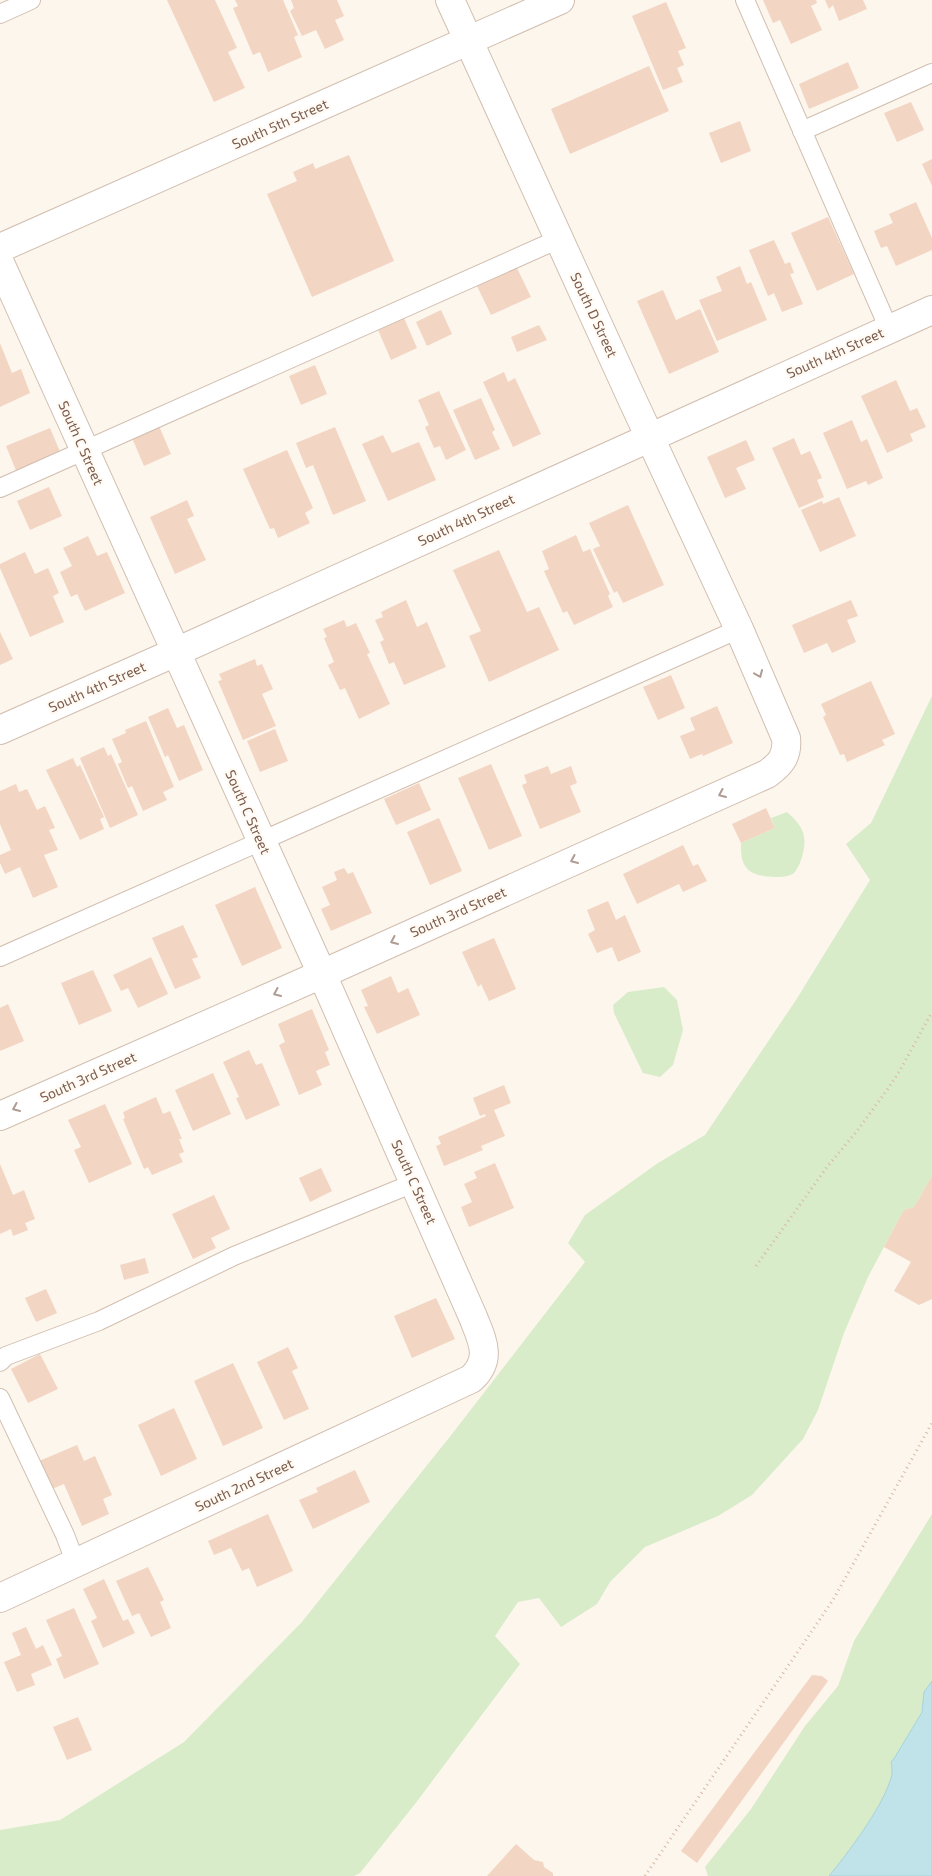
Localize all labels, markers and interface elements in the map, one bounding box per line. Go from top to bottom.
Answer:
street label: South 5th Street [229,95,330,152]
street label: South D Street [567,270,622,360]
street label: South 4th Street [784,324,886,382]
street label: South C Street [55,398,108,488]
street label: South 4th Street [415,490,517,549]
street label: South 4th Street [46,658,148,716]
one-way arrow [752,669,763,678]
street label: South C Street [222,767,275,857]
one-way arrow [718,787,727,798]
one-way arrow [570,854,579,865]
street label: South 3rd Street [407,883,509,940]
one-way arrow [390,935,399,946]
one-way arrow [273,987,282,998]
street label: South 3rd Street [37,1048,139,1105]
one-way arrow [12,1102,21,1113]
street label: South C Street [388,1137,441,1227]
street label: South 2nd Street [192,1454,296,1515]

